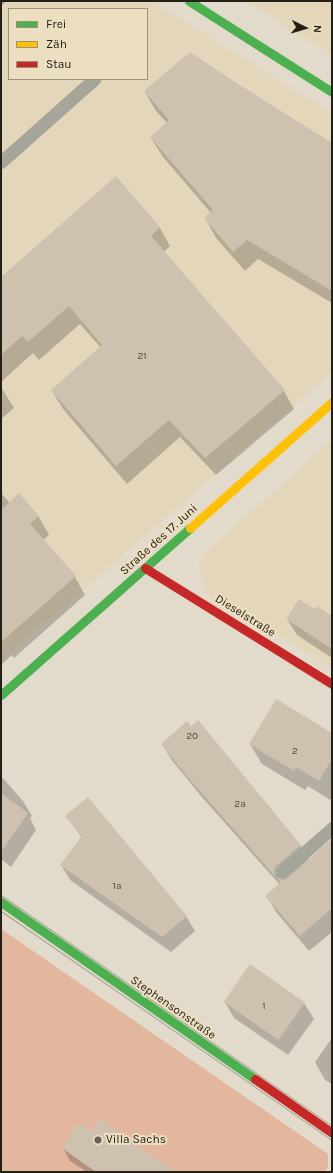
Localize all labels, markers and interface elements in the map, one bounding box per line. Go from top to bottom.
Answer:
legend [8,8,148,80]
north arrow [285,8,325,48]
text: Frei [46,17,66,31]
text: N [311,25,324,34]
text: Zäh [46,37,67,51]
text: Stau [46,57,72,71]
house number: 21 [137,351,147,363]
street label: Straße des 17. Juni [117,502,201,578]
street label: Dieselstraße [212,592,278,640]
house number: 20 [186,731,198,743]
house number: 2 [292,746,298,758]
house number: 2a [234,799,246,811]
house number: 1a [113,881,121,893]
street label: Stephensonstraße [128,973,218,1043]
house number: 1 [262,1001,266,1013]
place label: Villa Sachs [106,1133,166,1147]
marker: Villa Sachs [93,1135,103,1145]

